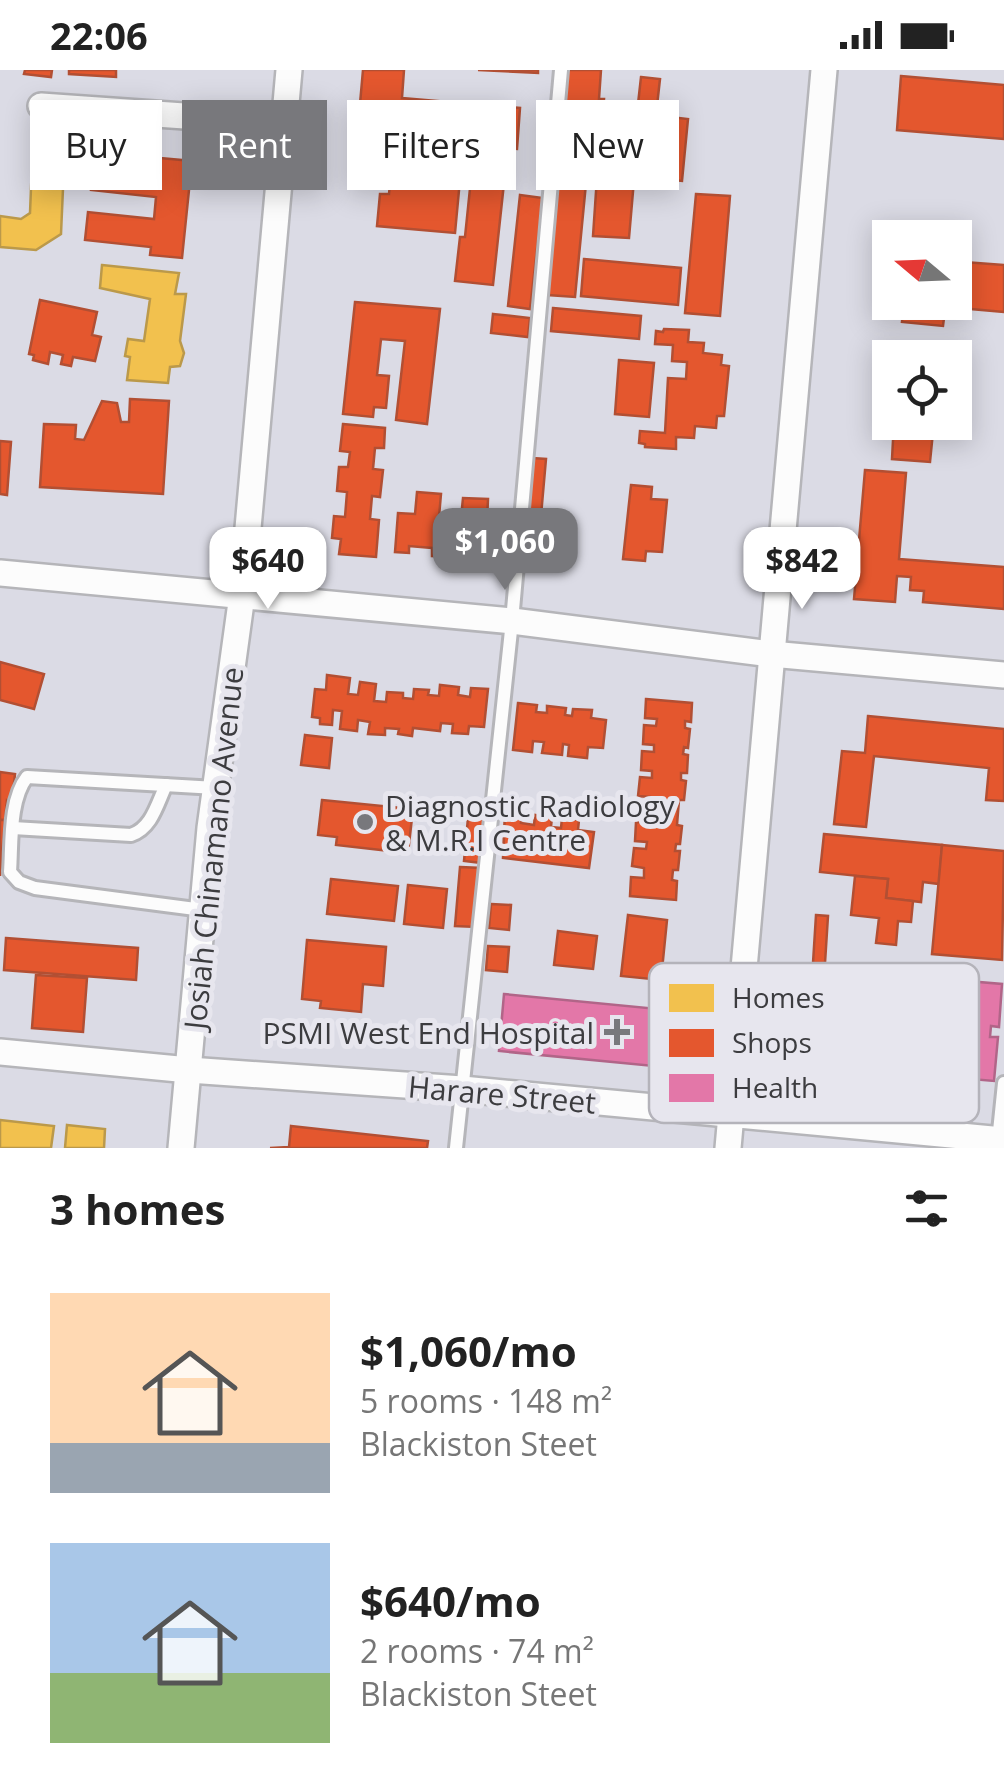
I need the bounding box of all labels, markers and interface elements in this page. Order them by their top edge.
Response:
text: 22:06 [50,9,148,61]
chip: Buy [30,100,162,190]
chip: Rent [182,100,327,190]
chip: Filters [347,100,516,190]
chip: New [536,100,679,190]
north arrow [872,220,972,320]
map controls [872,220,972,440]
button: locate [872,340,972,440]
pin: $1,060 [424,508,586,593]
text: $1,060 [455,519,555,562]
pin: $640 [209,527,327,612]
pin: $842 [743,527,861,612]
text: $640 [231,538,305,581]
text: $842 [765,538,839,581]
street label: Josiah Chinamano Avenue [173,665,252,1034]
place label: Diagnostic Radiology & M.R.I Centre [385,785,676,860]
marker: Diagnostic Radiology & M.R.I Centre [354,811,376,833]
legend [649,963,979,1123]
text: Homes [732,978,824,1016]
place label: PSMI West End Hospital [262,1012,594,1053]
marker: PSMI West End Hospital [604,1019,630,1045]
text: Shops [732,1023,812,1061]
street label: Harare Street [406,1065,598,1123]
text: Health [732,1068,818,1106]
text: 3 homes [50,1180,225,1237]
icon: filters [899,1181,954,1236]
text: $1,060/mo [360,1322,577,1379]
icon: home [130,1333,250,1453]
text: 5 rooms · 148 m² [360,1379,612,1422]
text: Blackiston Steet [360,1422,597,1465]
text: $640/mo [360,1572,541,1629]
icon: home [130,1583,250,1703]
text: 2 rooms · 74 m² [360,1629,594,1672]
text: Blackiston Steet [360,1672,597,1715]

